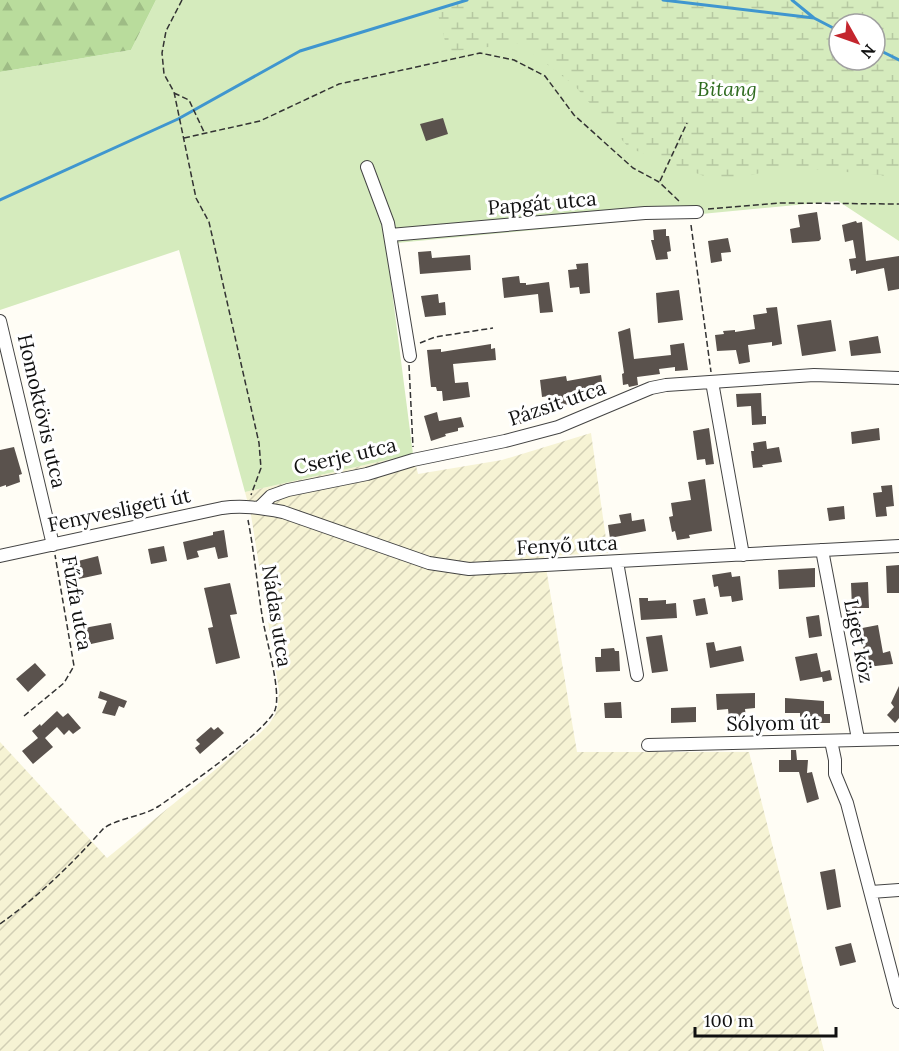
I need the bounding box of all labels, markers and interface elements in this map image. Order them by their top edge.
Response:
north arrow [827,12,887,72]
text: N [857,40,880,63]
park label: Bitang [697,76,757,101]
street label: Papgát utca [487,185,597,220]
street label: Homoktövis utca [13,331,72,490]
street label: Pázsit utca [505,374,609,431]
street label: Cserje utca [291,432,399,479]
street label: Fenyvesligeti út [45,482,193,537]
street label: Fenyő utca [516,529,618,560]
street label: Fűzfa utca [57,554,98,652]
street label: Nádas utca [257,563,298,669]
street label: Liget köz [839,597,880,685]
street label: Sólyom út [726,709,820,736]
scale bar [695,1000,836,1038]
text: 100 m [704,1009,754,1032]

